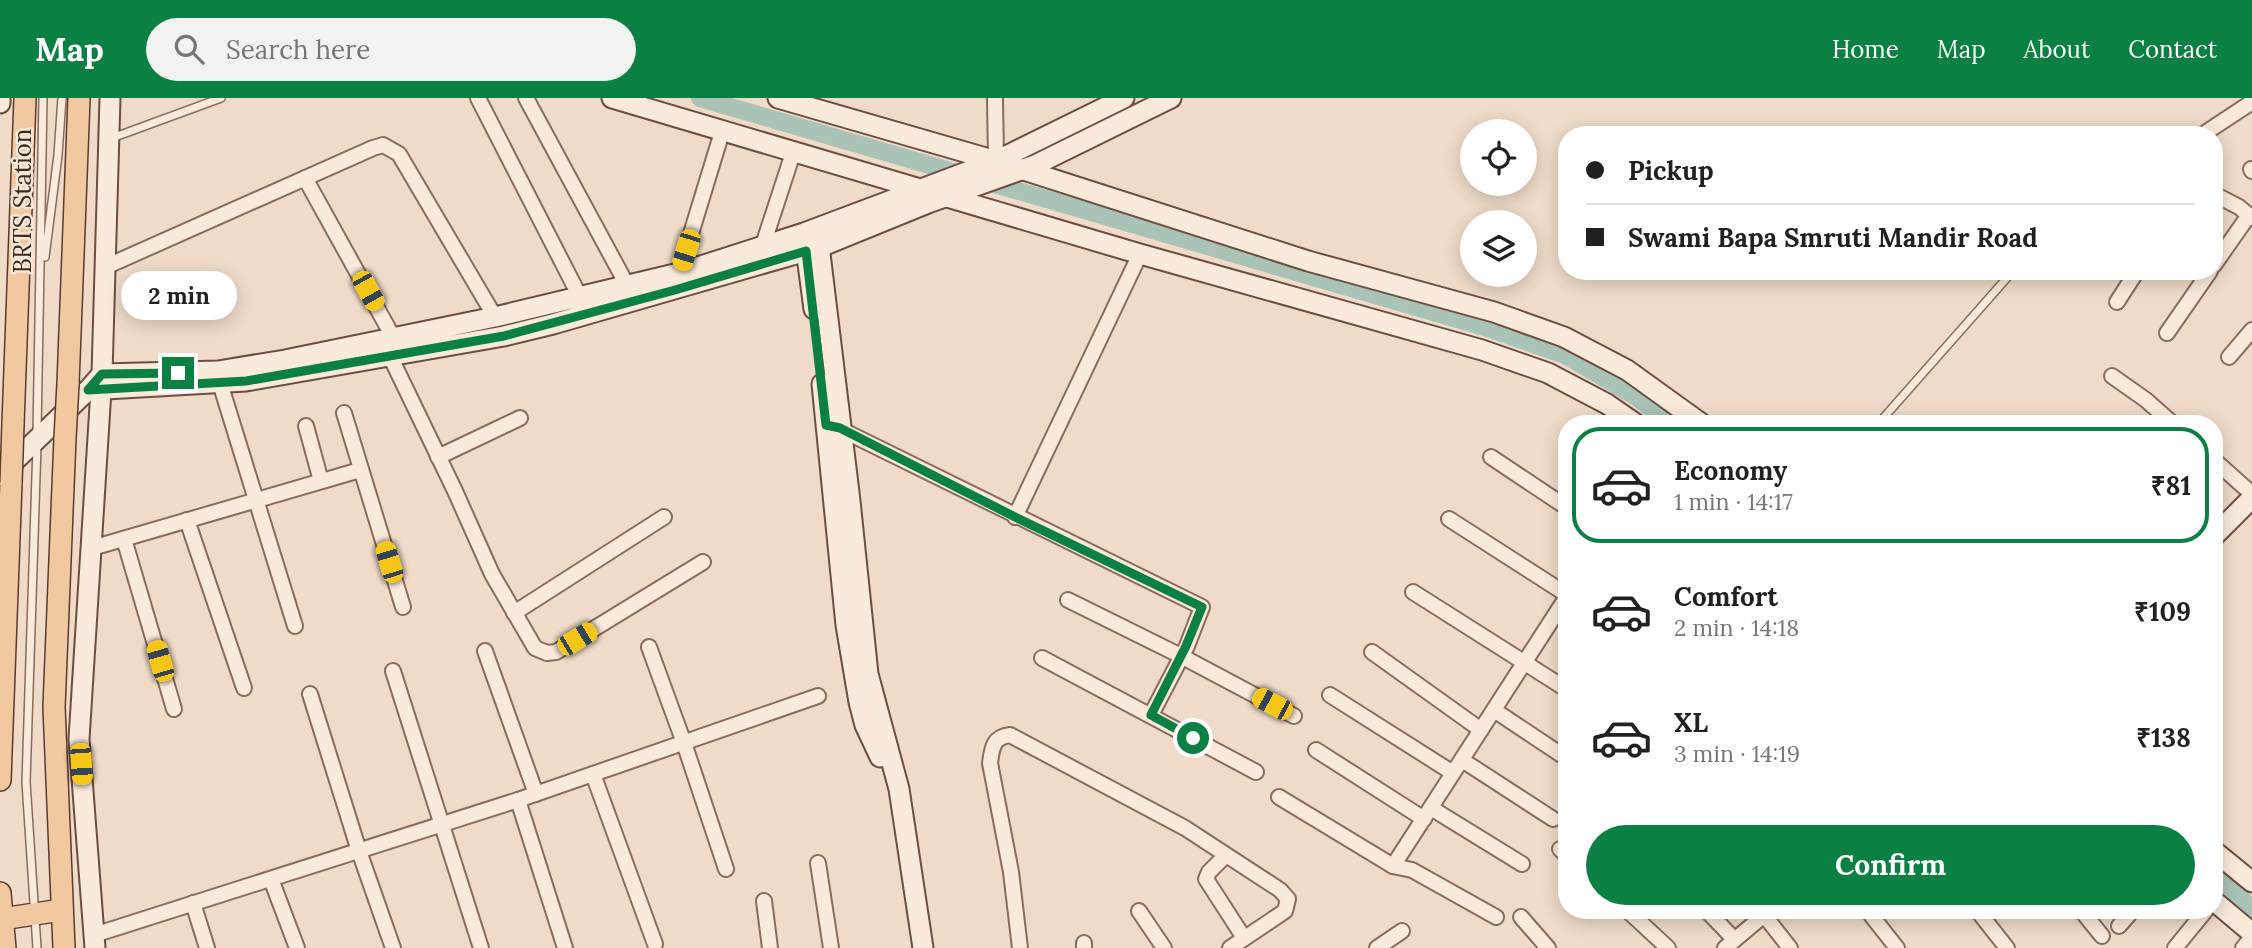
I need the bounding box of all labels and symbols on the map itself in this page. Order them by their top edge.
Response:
street label: BRTS Station [7,129,38,273]
car [670,227,703,273]
car [349,268,388,314]
callout: 2 min [120,272,236,320]
route end [162,357,194,389]
car [373,539,406,585]
car [554,619,601,659]
car [145,638,176,684]
car [1249,685,1296,723]
route start [1177,722,1209,754]
car [70,742,93,786]

